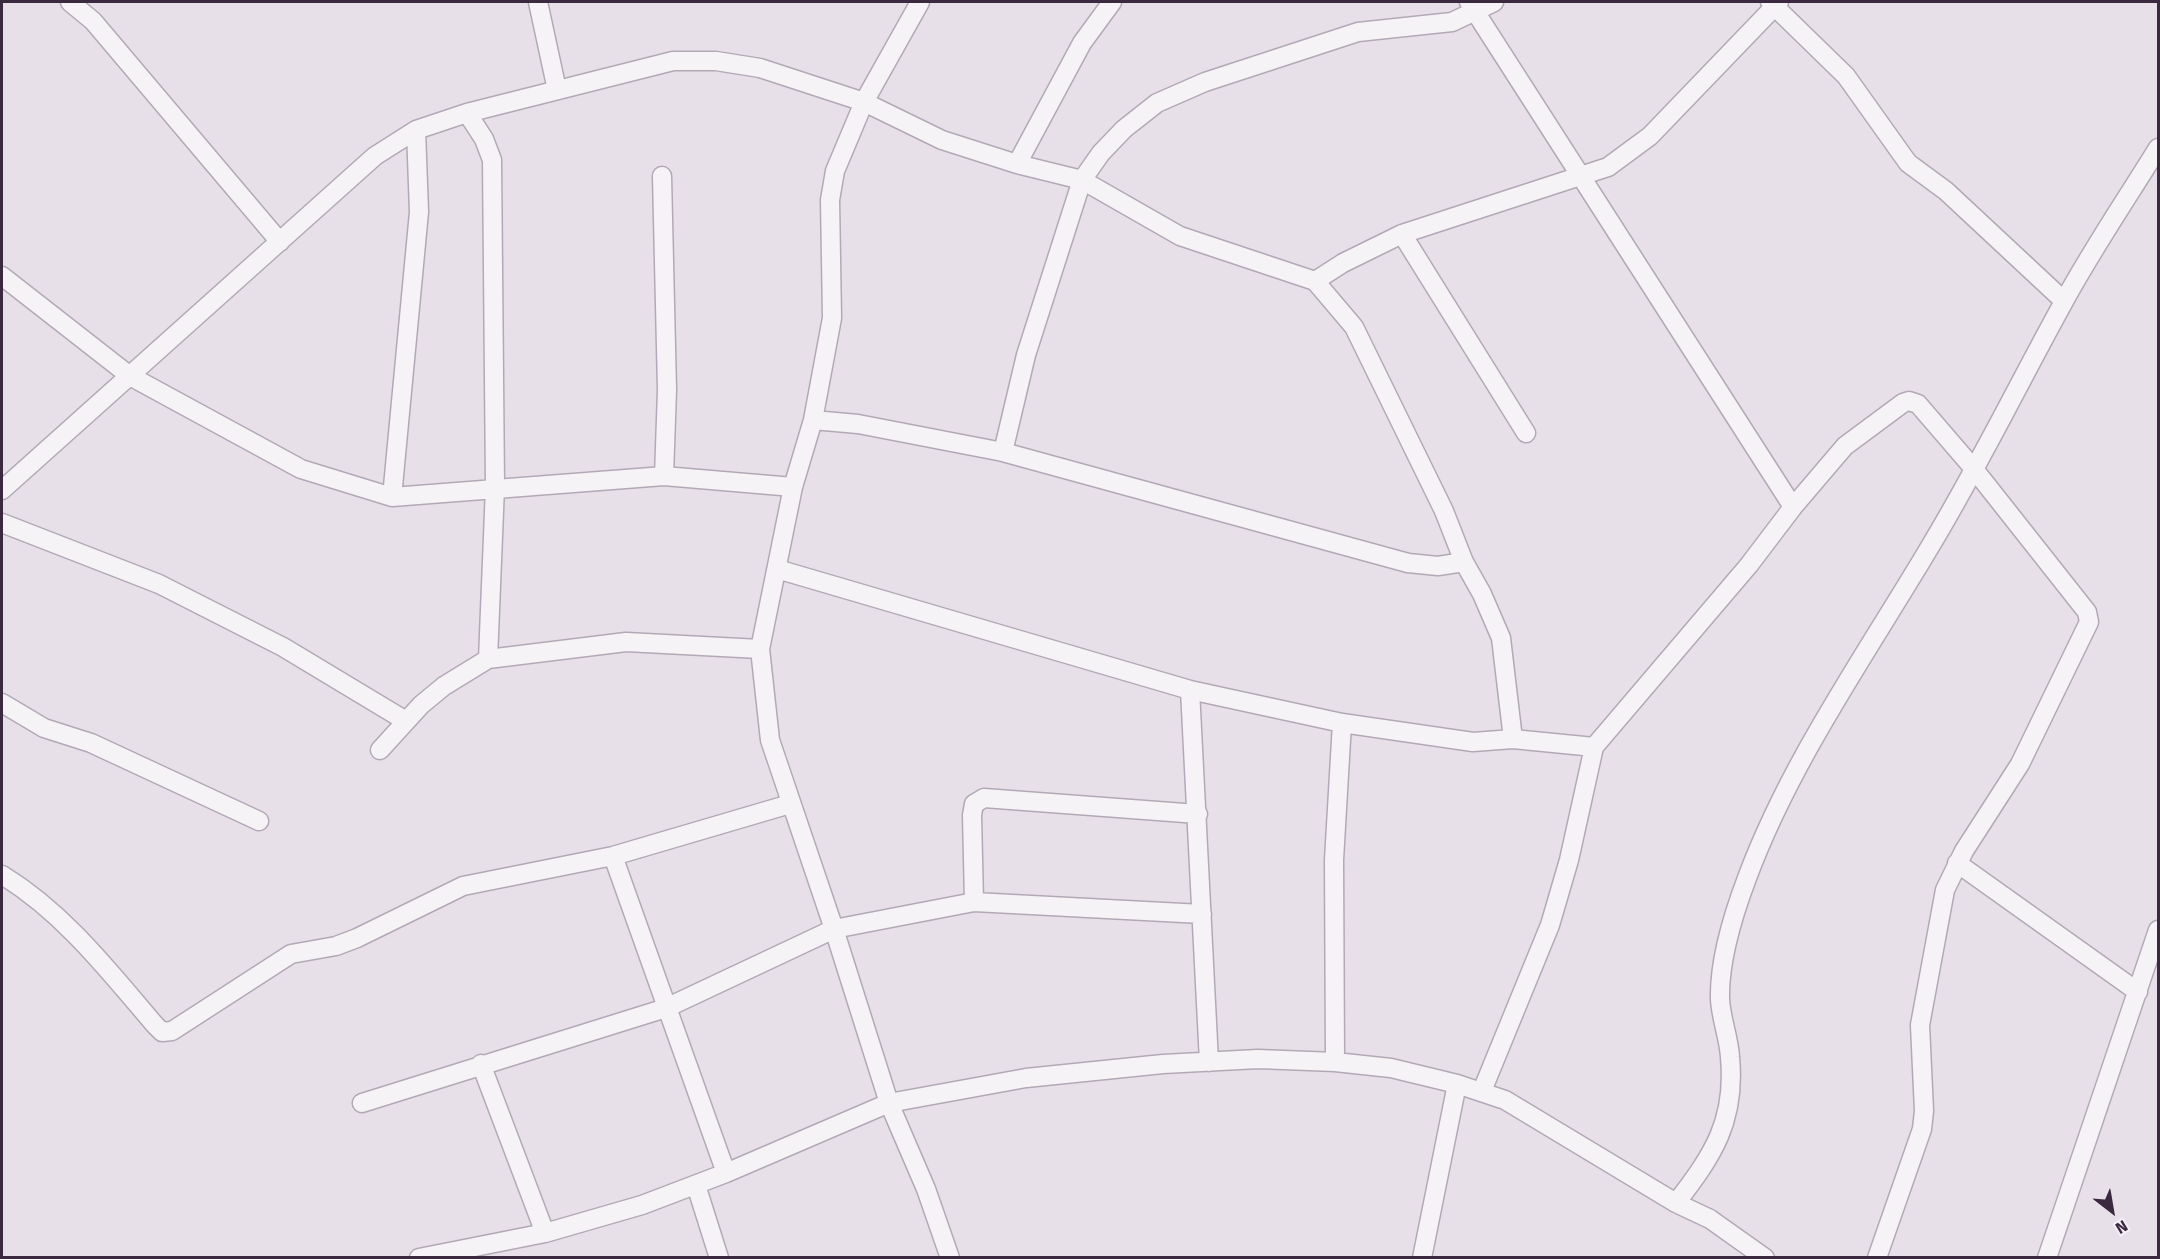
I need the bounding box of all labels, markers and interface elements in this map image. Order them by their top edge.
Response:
north arrow [2082,1181,2142,1241]
text: N [2112,1216,2131,1238]

